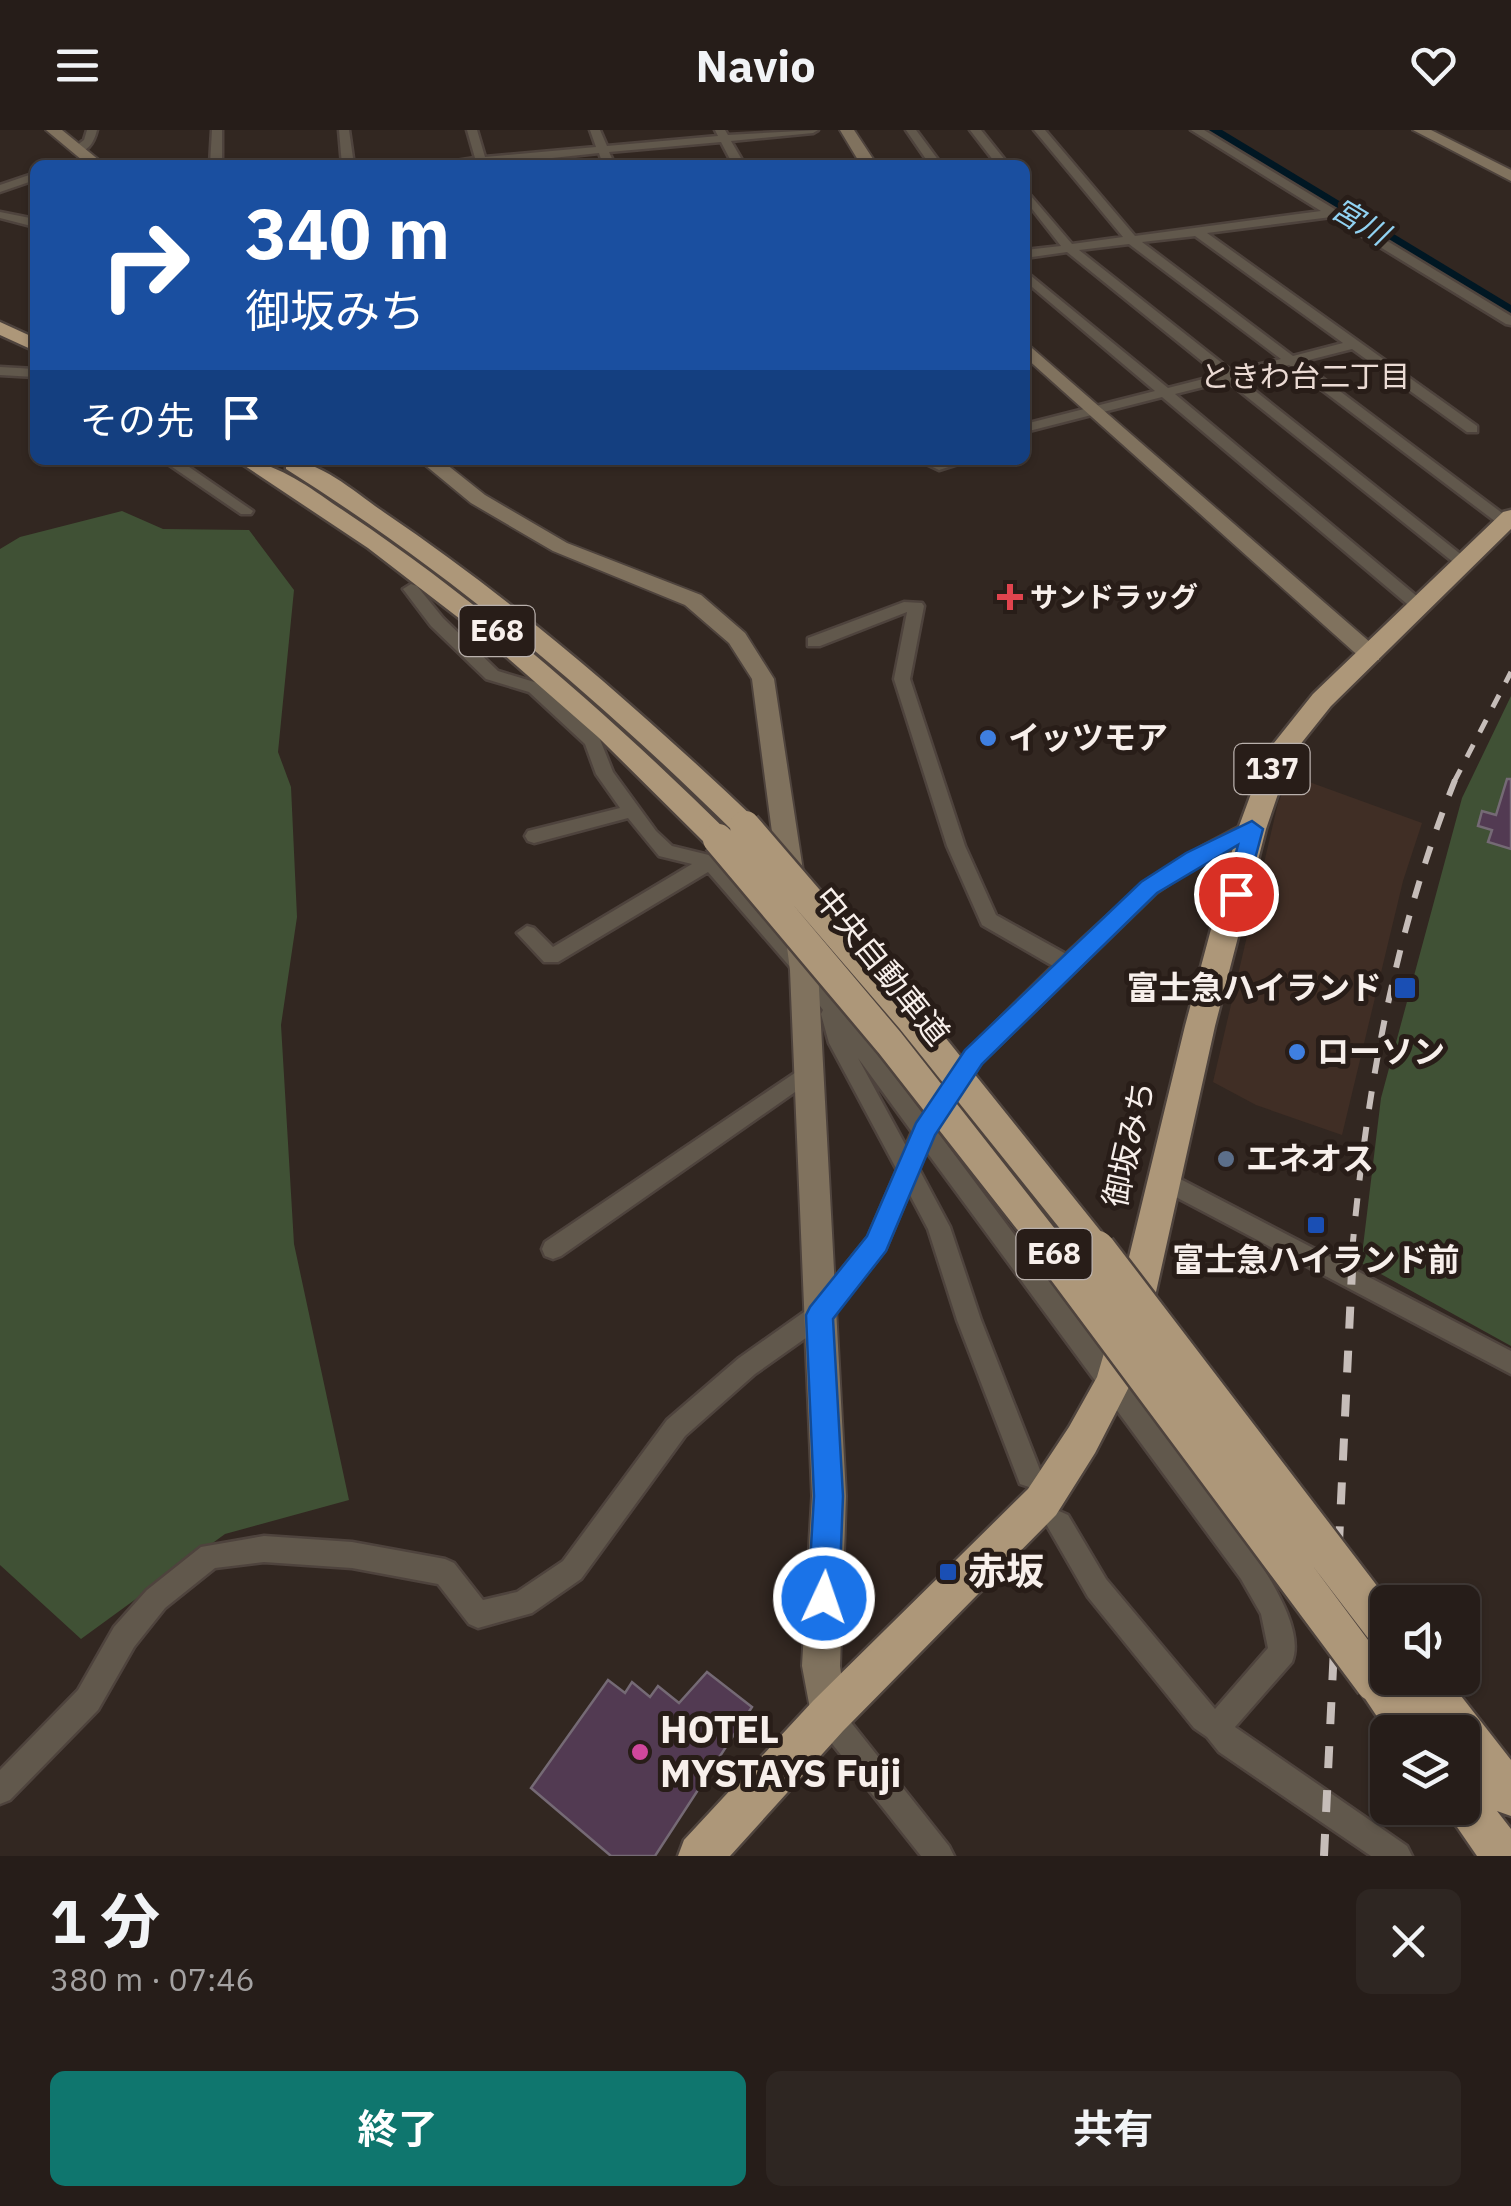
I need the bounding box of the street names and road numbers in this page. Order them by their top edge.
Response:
road number: E68 [460,606,534,656]
road number: 137 [1234,744,1310,794]
street label: 中央自動車道 [806,878,960,1053]
street label: 御坂みち [1093,1077,1163,1211]
road number: E68 [1016,1229,1092,1279]

